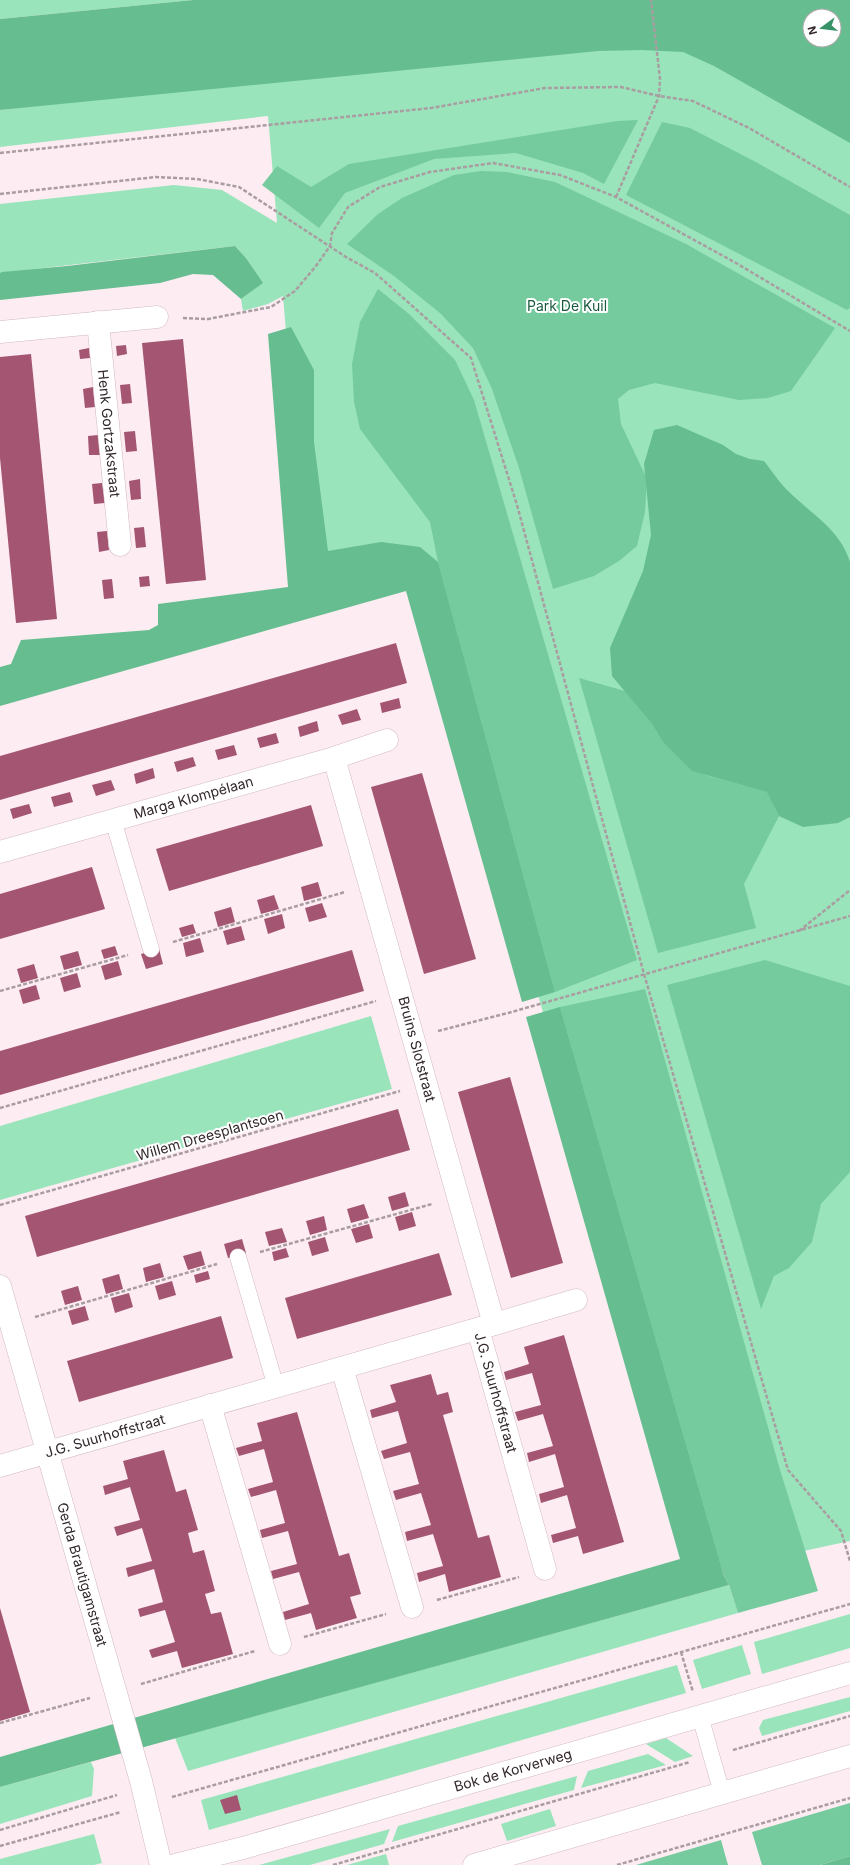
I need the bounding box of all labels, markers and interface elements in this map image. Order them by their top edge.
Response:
north arrow [802,8,842,48]
text: N [804,25,820,36]
park label: Park De Kuil [527,297,607,314]
street label: Henk Gortzakstraat [95,369,124,499]
street label: Marga Klompélaan [132,772,255,822]
street label: Bruins Slotstraat [395,994,440,1104]
street label: Willem Dreesplantsoen [134,1105,285,1164]
street label: J.G. Suurhoffstraat [471,1330,521,1455]
street label: J.G. Suurhoffstraat [43,1410,167,1461]
street label: Gerda Brautigamstraat [54,1500,111,1649]
street label: Bok de Korverweg [452,1745,574,1795]

